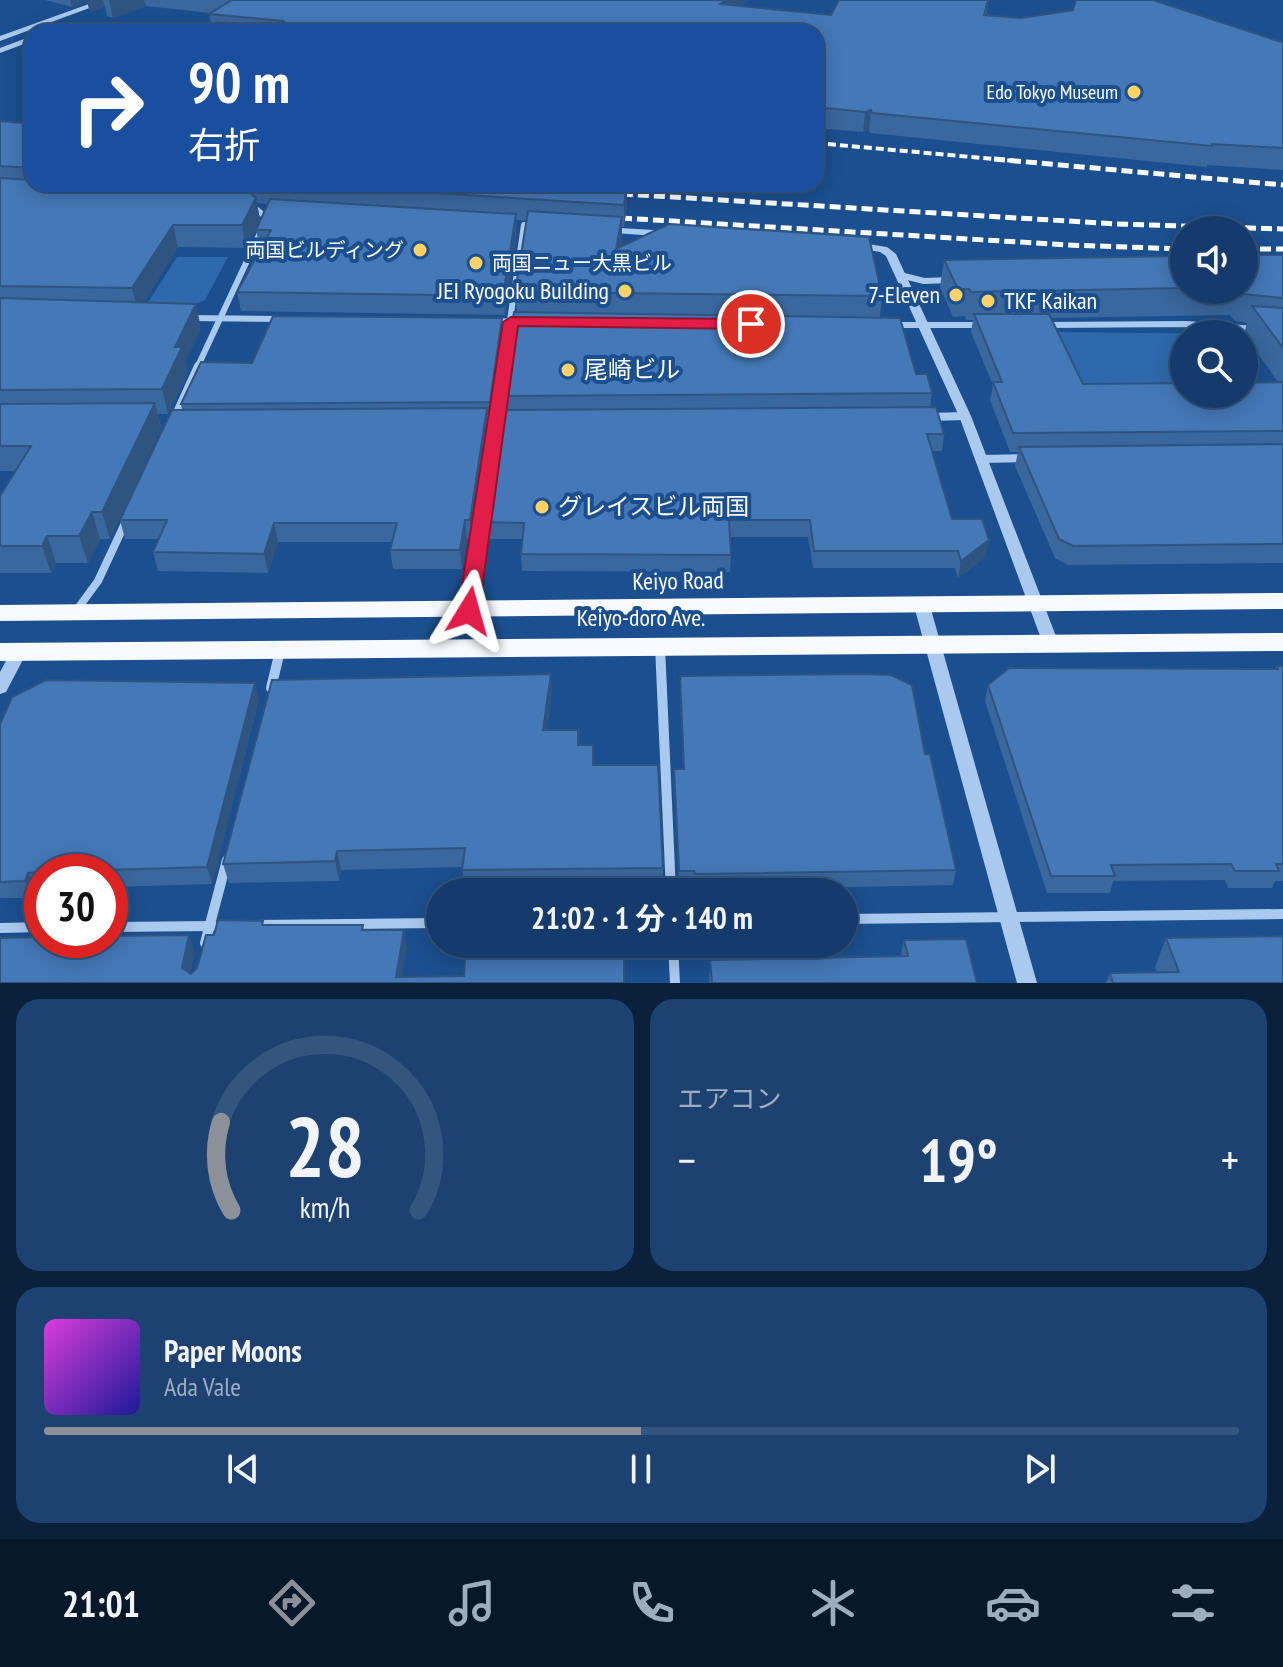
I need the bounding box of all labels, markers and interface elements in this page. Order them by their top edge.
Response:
text: 90 m [188,46,290,118]
icon: right [56,56,160,160]
place label: Edo Tokyo Museum [987,79,1118,105]
marker: Edo Tokyo Museum [1125,83,1143,101]
text: 右折 [188,121,260,168]
map controls [1170,216,1258,408]
button: sound [1170,216,1258,304]
place label: 両国ビルディング [245,237,404,263]
marker: 両国ビルディング [411,241,429,259]
place label: 両国ニュー大黒ビル [492,250,672,276]
marker: 両国ニュー大黒ビル [467,254,485,272]
place label: JEI Ryogoku Building [436,275,609,306]
place label: 7-Eleven [868,279,940,310]
marker: JEI Ryogoku Building [616,282,634,300]
place label: TKF Kaikan [1004,285,1097,316]
marker: 7-Eleven [947,286,965,304]
pin [717,290,785,358]
marker: TKF Kaikan [979,292,997,310]
icon: arrive [729,302,773,346]
button: search [1170,320,1258,408]
place label: 尾崎ビル [584,354,680,385]
marker: 尾崎ビル [559,361,577,379]
place label: グレイスビル両国 [558,491,749,522]
marker: グレイスビル両国 [533,498,551,516]
street label: Keiyo Road [632,564,724,597]
position arrow [427,569,511,653]
street label: Keiyo-doro Ave. [577,602,705,633]
speed limit sign: 30 [24,854,128,958]
text: 21:02 · 1 分 · 140 m [531,898,753,937]
text: エアコン [678,1082,782,1115]
text: 28 [285,1092,365,1200]
text: 19° [919,1121,998,1199]
text: − [678,1131,696,1188]
text: + [1221,1131,1239,1188]
text: km/h [299,1189,350,1226]
text: Paper Moons [164,1331,302,1370]
text: Ada Vale [164,1370,241,1403]
icon: previous [221,1447,265,1491]
icon: pause [619,1447,663,1491]
icon: next [1018,1447,1062,1491]
icon: directions [264,1575,320,1631]
icon: music [444,1575,500,1631]
icon: phone [624,1575,680,1631]
icon: climate [805,1575,861,1631]
icon: car [985,1575,1041,1631]
icon: filters [1165,1575,1221,1631]
text: 21:01 [62,1580,140,1627]

